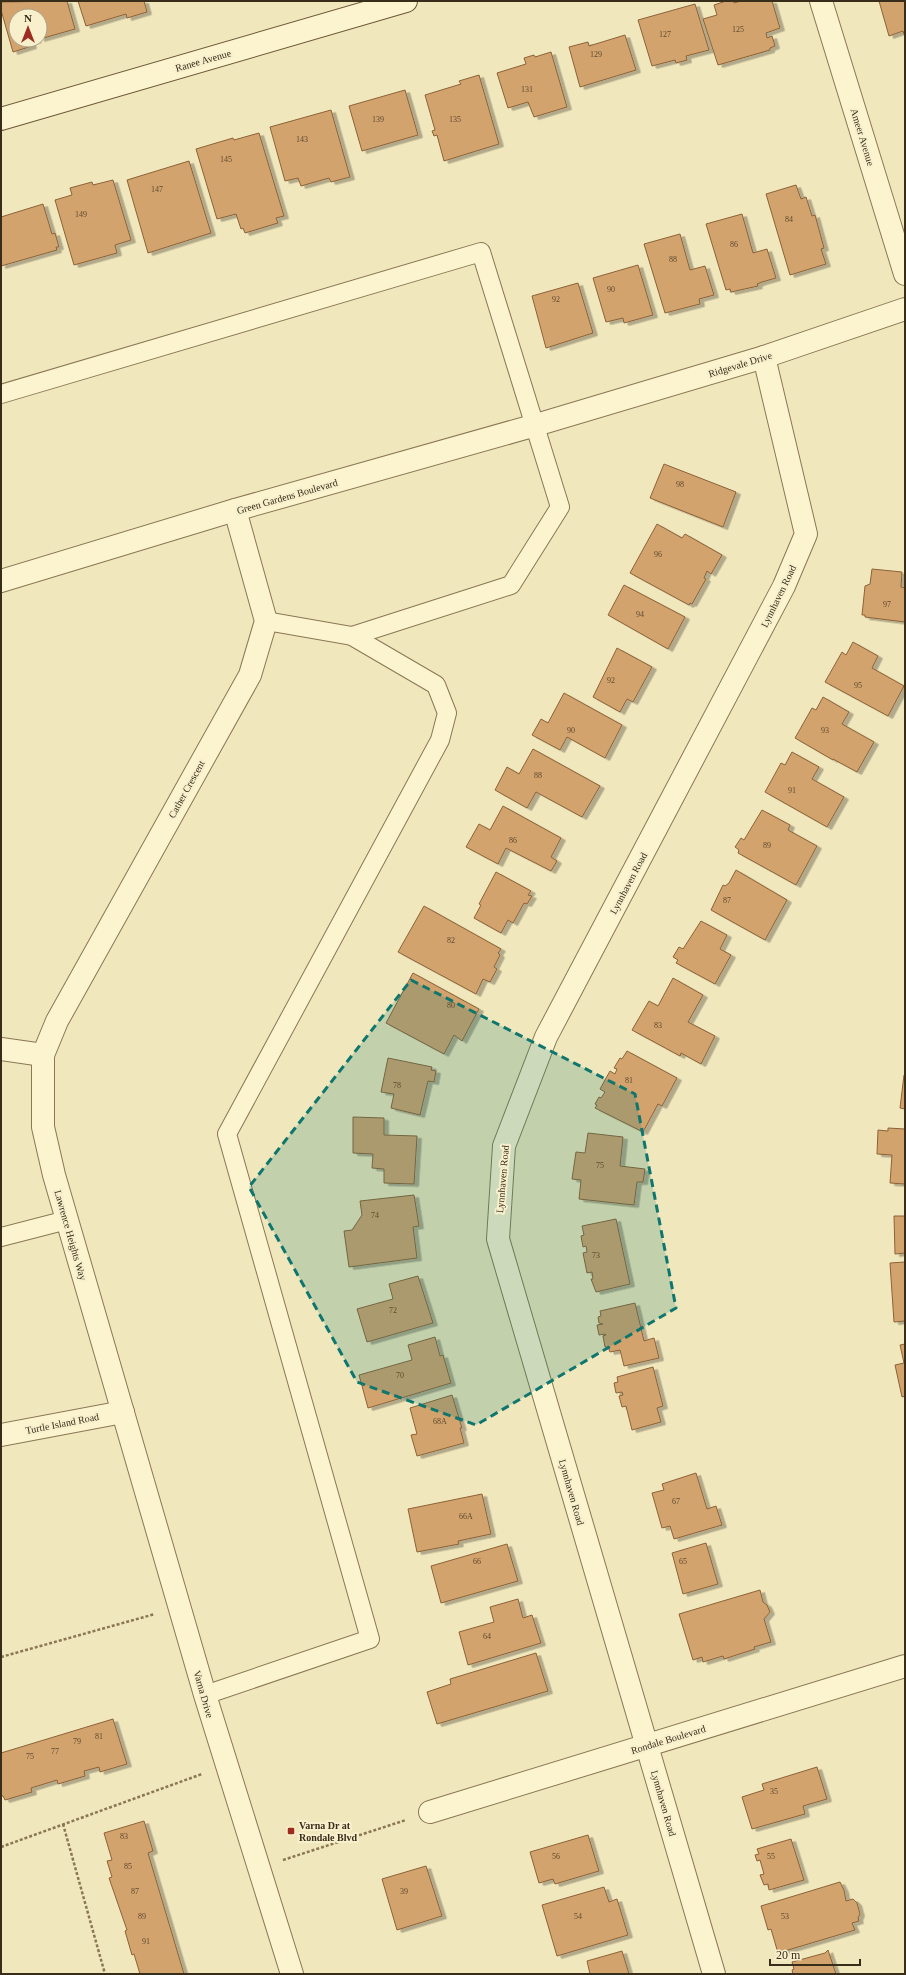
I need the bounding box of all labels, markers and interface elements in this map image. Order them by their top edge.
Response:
north arrow [8,8,48,48]
text: N [24,12,32,24]
house number: 125 [732,25,744,34]
house number: 127 [659,30,671,39]
street label: Ranee Avenue [174,47,233,74]
house number: 129 [590,50,602,59]
house number: 131 [521,85,533,94]
street label: Ameer Avenue [849,107,877,168]
house number: 139 [372,115,384,124]
house number: 135 [449,115,461,124]
house number: 143 [296,135,308,144]
house number: 145 [220,155,232,164]
house number: 147 [151,185,163,194]
house number: 149 [75,210,87,219]
house number: 84 [785,215,793,224]
house number: 86 [730,240,738,249]
house number: 88 [669,255,677,264]
house number: 90 [607,285,615,294]
house number: 92 [552,295,560,304]
street label: Ridgevale Drive [707,349,774,379]
street label: Green Gardens Boulevard [235,477,339,516]
house number: 98 [676,480,684,489]
house number: 96 [654,550,662,559]
street label: Lynnhaven Road [759,563,798,629]
house number: 97 [883,600,891,609]
house number: 94 [636,610,644,619]
house number: 92 [607,676,615,685]
house number: 95 [854,681,862,690]
house number: 90 [567,726,575,735]
house number: 93 [821,726,829,735]
street label: Cather Crescent [166,758,207,820]
house number: 88 [534,771,542,780]
house number: 91 [788,786,796,795]
house number: 86 [509,836,517,845]
house number: 89 [763,841,771,850]
street label: Lynnhaven Road [608,851,649,916]
house number: 87 [723,896,731,905]
house number: 82 [447,936,455,945]
house number: 80 [447,1001,455,1010]
house number: 83 [654,1021,662,1030]
house number: 81 [625,1076,633,1085]
house number: 78 [393,1081,401,1090]
street label: Lynnhaven Road [494,1145,511,1213]
house number: 75 [596,1161,604,1170]
street label: Lawrence Heights Way [52,1189,89,1282]
house number: 74 [371,1211,379,1220]
house number: 73 [592,1251,600,1260]
house number: 72 [389,1306,397,1315]
house number: 70 [396,1371,404,1380]
street label: Turtle Island Road [24,1411,100,1436]
house number: 68A [433,1417,447,1426]
street label: Lynnhaven Road [557,1458,586,1526]
house number: 67 [672,1497,680,1506]
house number: 66A [459,1512,473,1521]
house number: 66 [473,1557,481,1566]
house number: 65 [679,1557,687,1566]
house number: 64 [483,1632,491,1641]
street label: Varna Drive [192,1669,216,1720]
street label: Rondale Boulevard [629,1723,707,1756]
house number: 81 [95,1732,103,1741]
house number: 79 [73,1737,81,1746]
house number: 77 [51,1747,59,1756]
house number: 75 [26,1752,34,1761]
street label: Lynnhaven Road [649,1769,678,1837]
house number: 35 [770,1787,778,1796]
place label: Varna Dr at Rondale Blvd [299,1820,358,1843]
marker: Varna Dr at Rondale Blvd [286,1826,296,1836]
house number: 83 [120,1832,128,1841]
house number: 56 [552,1852,560,1861]
house number: 55 [767,1852,775,1861]
house number: 85 [124,1862,132,1871]
house number: 87 [131,1887,139,1896]
house number: 39 [400,1887,408,1896]
house number: 89 [138,1912,146,1921]
house number: 54 [574,1912,582,1921]
house number: 53 [781,1912,789,1921]
house number: 91 [142,1937,150,1946]
scale bar [770,1941,860,1967]
text: 20 m [776,1948,801,1962]

